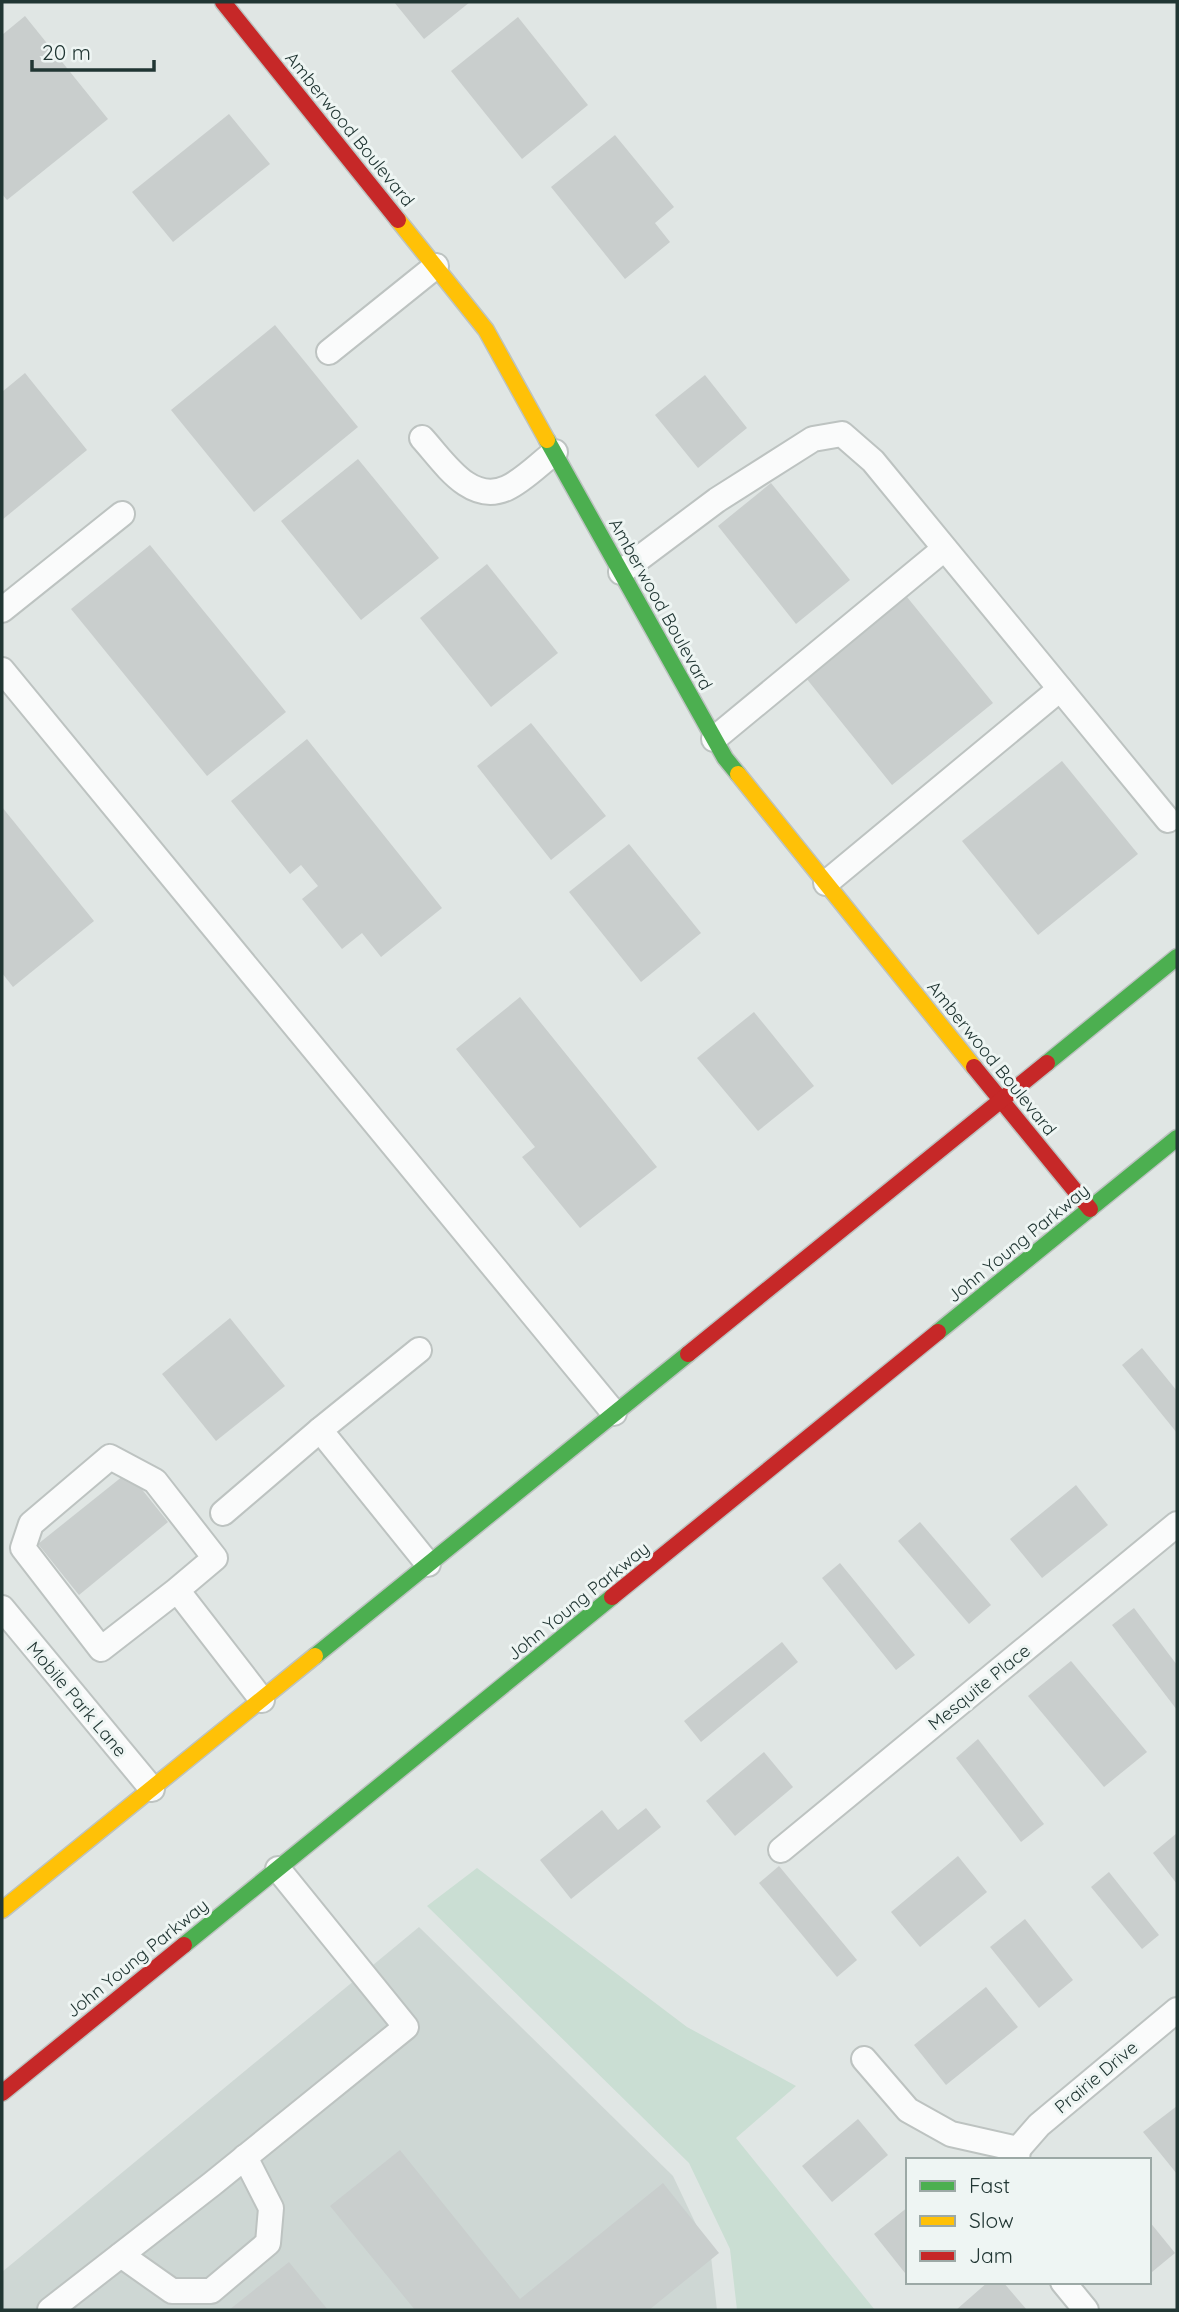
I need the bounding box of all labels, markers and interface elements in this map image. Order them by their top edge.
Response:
scale bar [32,28,154,72]
text: 20 m [42,39,91,65]
street label: Amberwood Boulevard [280,47,420,211]
street label: Amberwood Boulevard [604,514,718,694]
street label: Amberwood Boulevard [922,976,1062,1140]
street label: John Young Parkway [942,1179,1094,1307]
street label: John Young Parkway [502,1537,654,1665]
street label: Mobile Park Lane [22,1637,132,1761]
street label: Mesquite Place [923,1639,1035,1735]
street label: John Young Parkway [61,1894,213,2022]
street label: Prairie Drive [1050,2036,1142,2118]
legend [906,2158,1151,2284]
text: Fast [969,2172,1010,2198]
text: Slow [969,2207,1014,2233]
text: Jam [969,2242,1013,2268]

